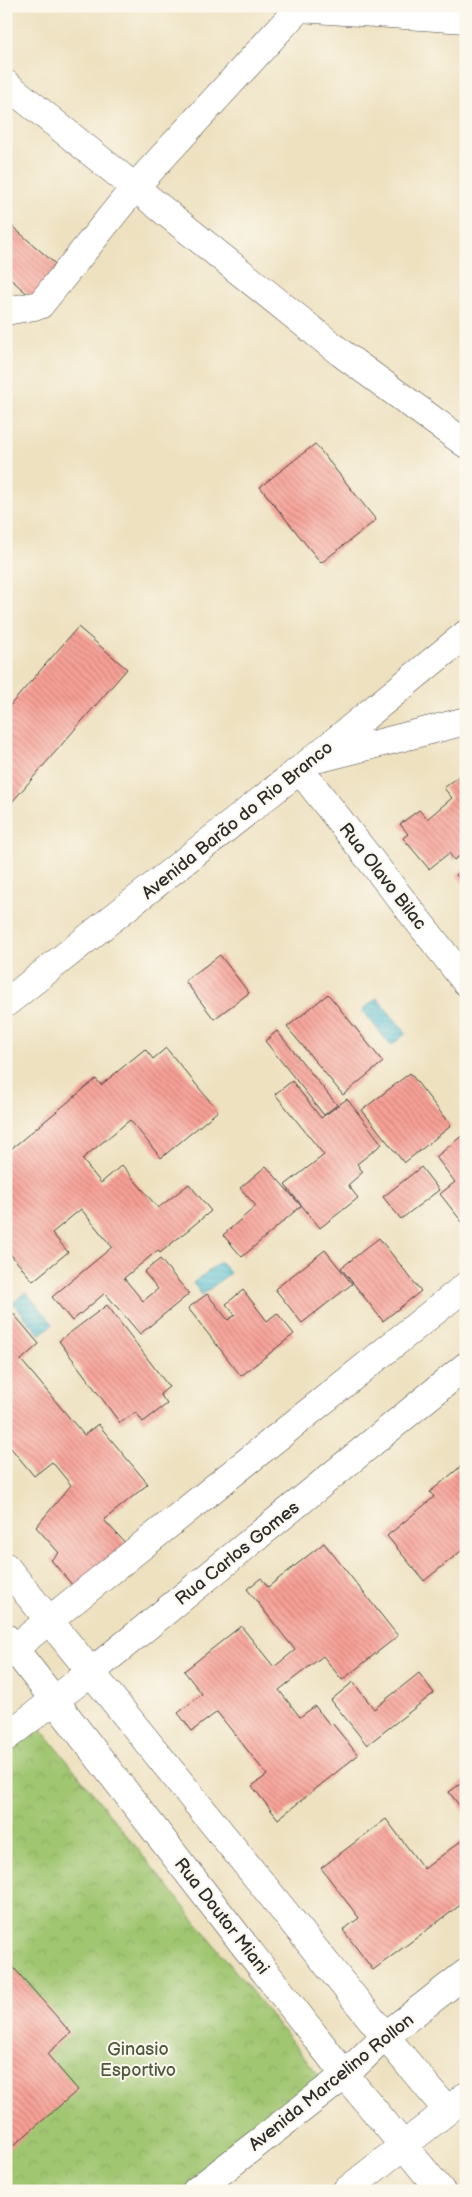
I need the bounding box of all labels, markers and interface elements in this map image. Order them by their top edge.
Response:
street label: Avenida Barão do Rio Branco [138,737,337,904]
street label: Rua Olavo Bilac [335,819,431,934]
street label: Rua Carlos Gomes [171,1497,304,1610]
street label: Rua Doutor Miani [170,1854,273,1979]
street label: Avenida Marcelino Rollon [245,2009,418,2155]
park label: Ginasio Esportivo [100,2039,176,2081]

